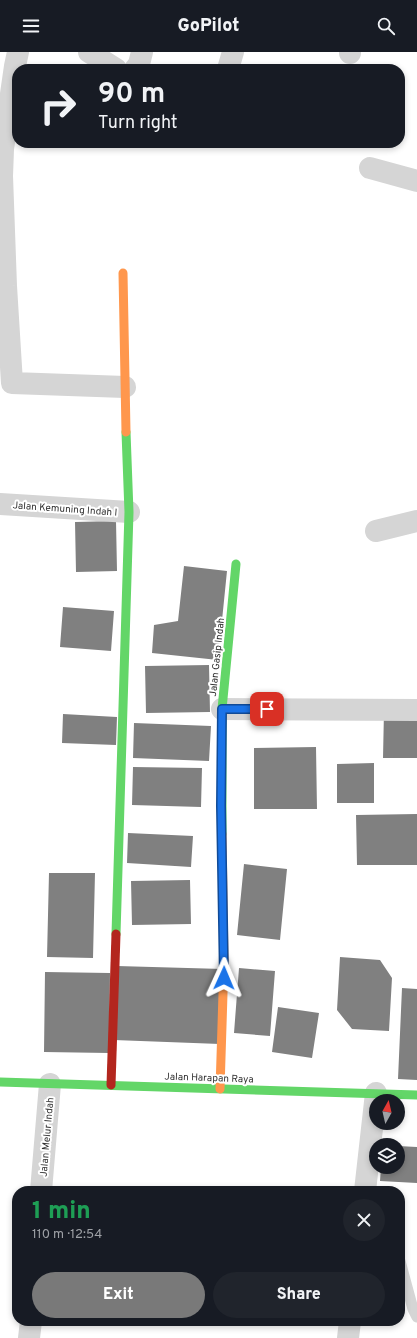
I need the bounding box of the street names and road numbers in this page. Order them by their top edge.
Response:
street label: Jalan Kemuning Indah I [12,499,118,520]
street label: Jalan Gasip Indah [207,617,228,697]
street label: Jalan Harapan Raya [164,1070,254,1087]
street label: Jalan Melur Indah [38,1097,57,1177]

